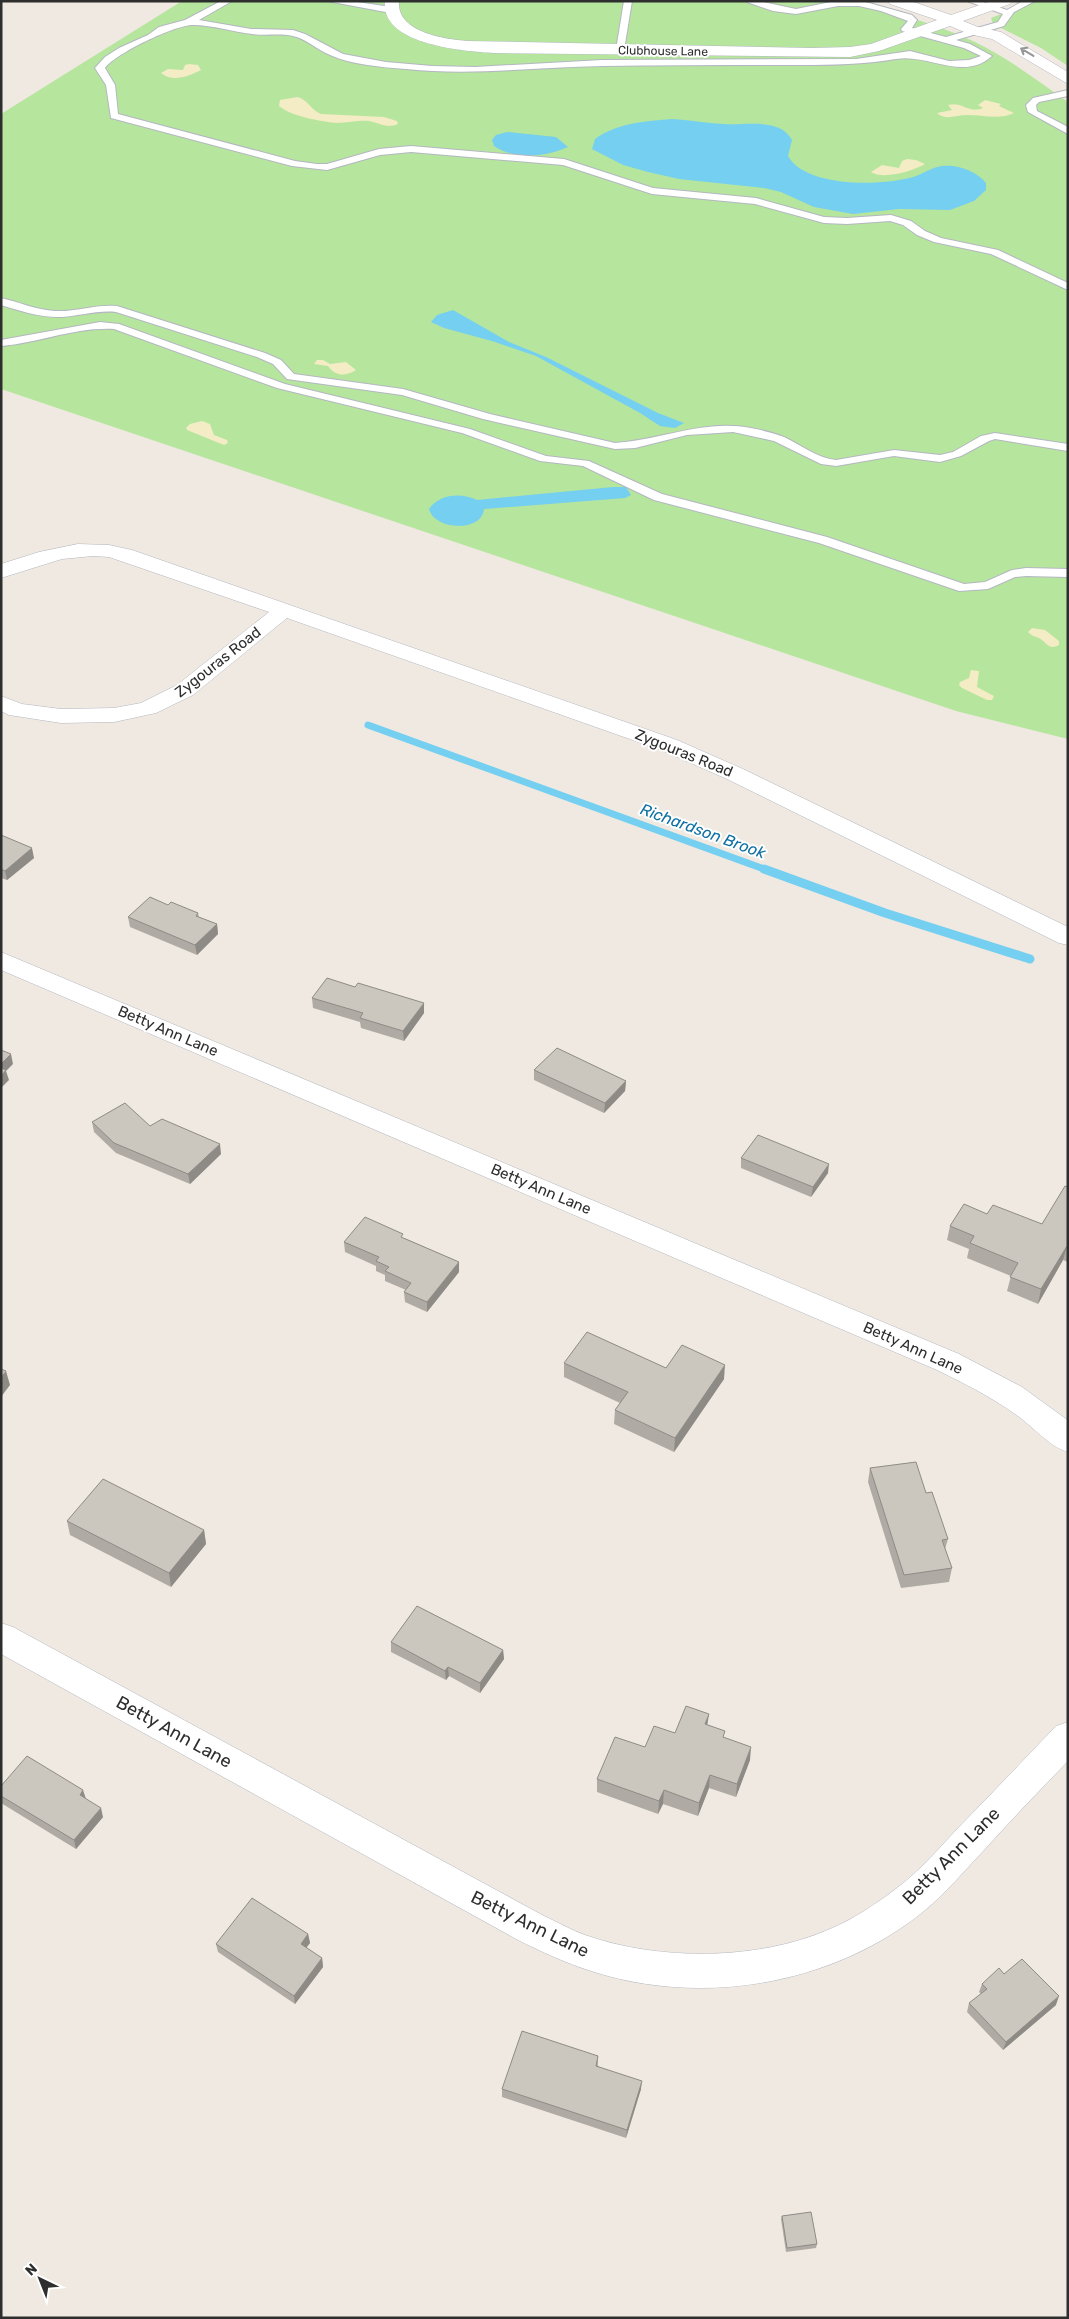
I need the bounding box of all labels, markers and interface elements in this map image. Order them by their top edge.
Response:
street label: Clubhouse Lane [618,43,708,59]
one-way arrow [1021,46,1035,56]
street label: Zygouras Road [171,623,265,701]
street label: Zygouras Road [632,725,736,781]
water label: Richardson Brook [638,799,769,863]
street label: Betty Ann Lane [115,1002,221,1060]
street label: Betty Ann Lane [488,1160,594,1218]
street label: Betty Ann Lane [860,1318,966,1378]
street label: Betty Ann Lane [112,1691,236,1773]
street label: Betty Ann Lane [898,1803,1004,1909]
street label: Betty Ann Lane [467,1886,593,1962]
north arrow [15,2254,65,2304]
text: N [22,2260,41,2280]

